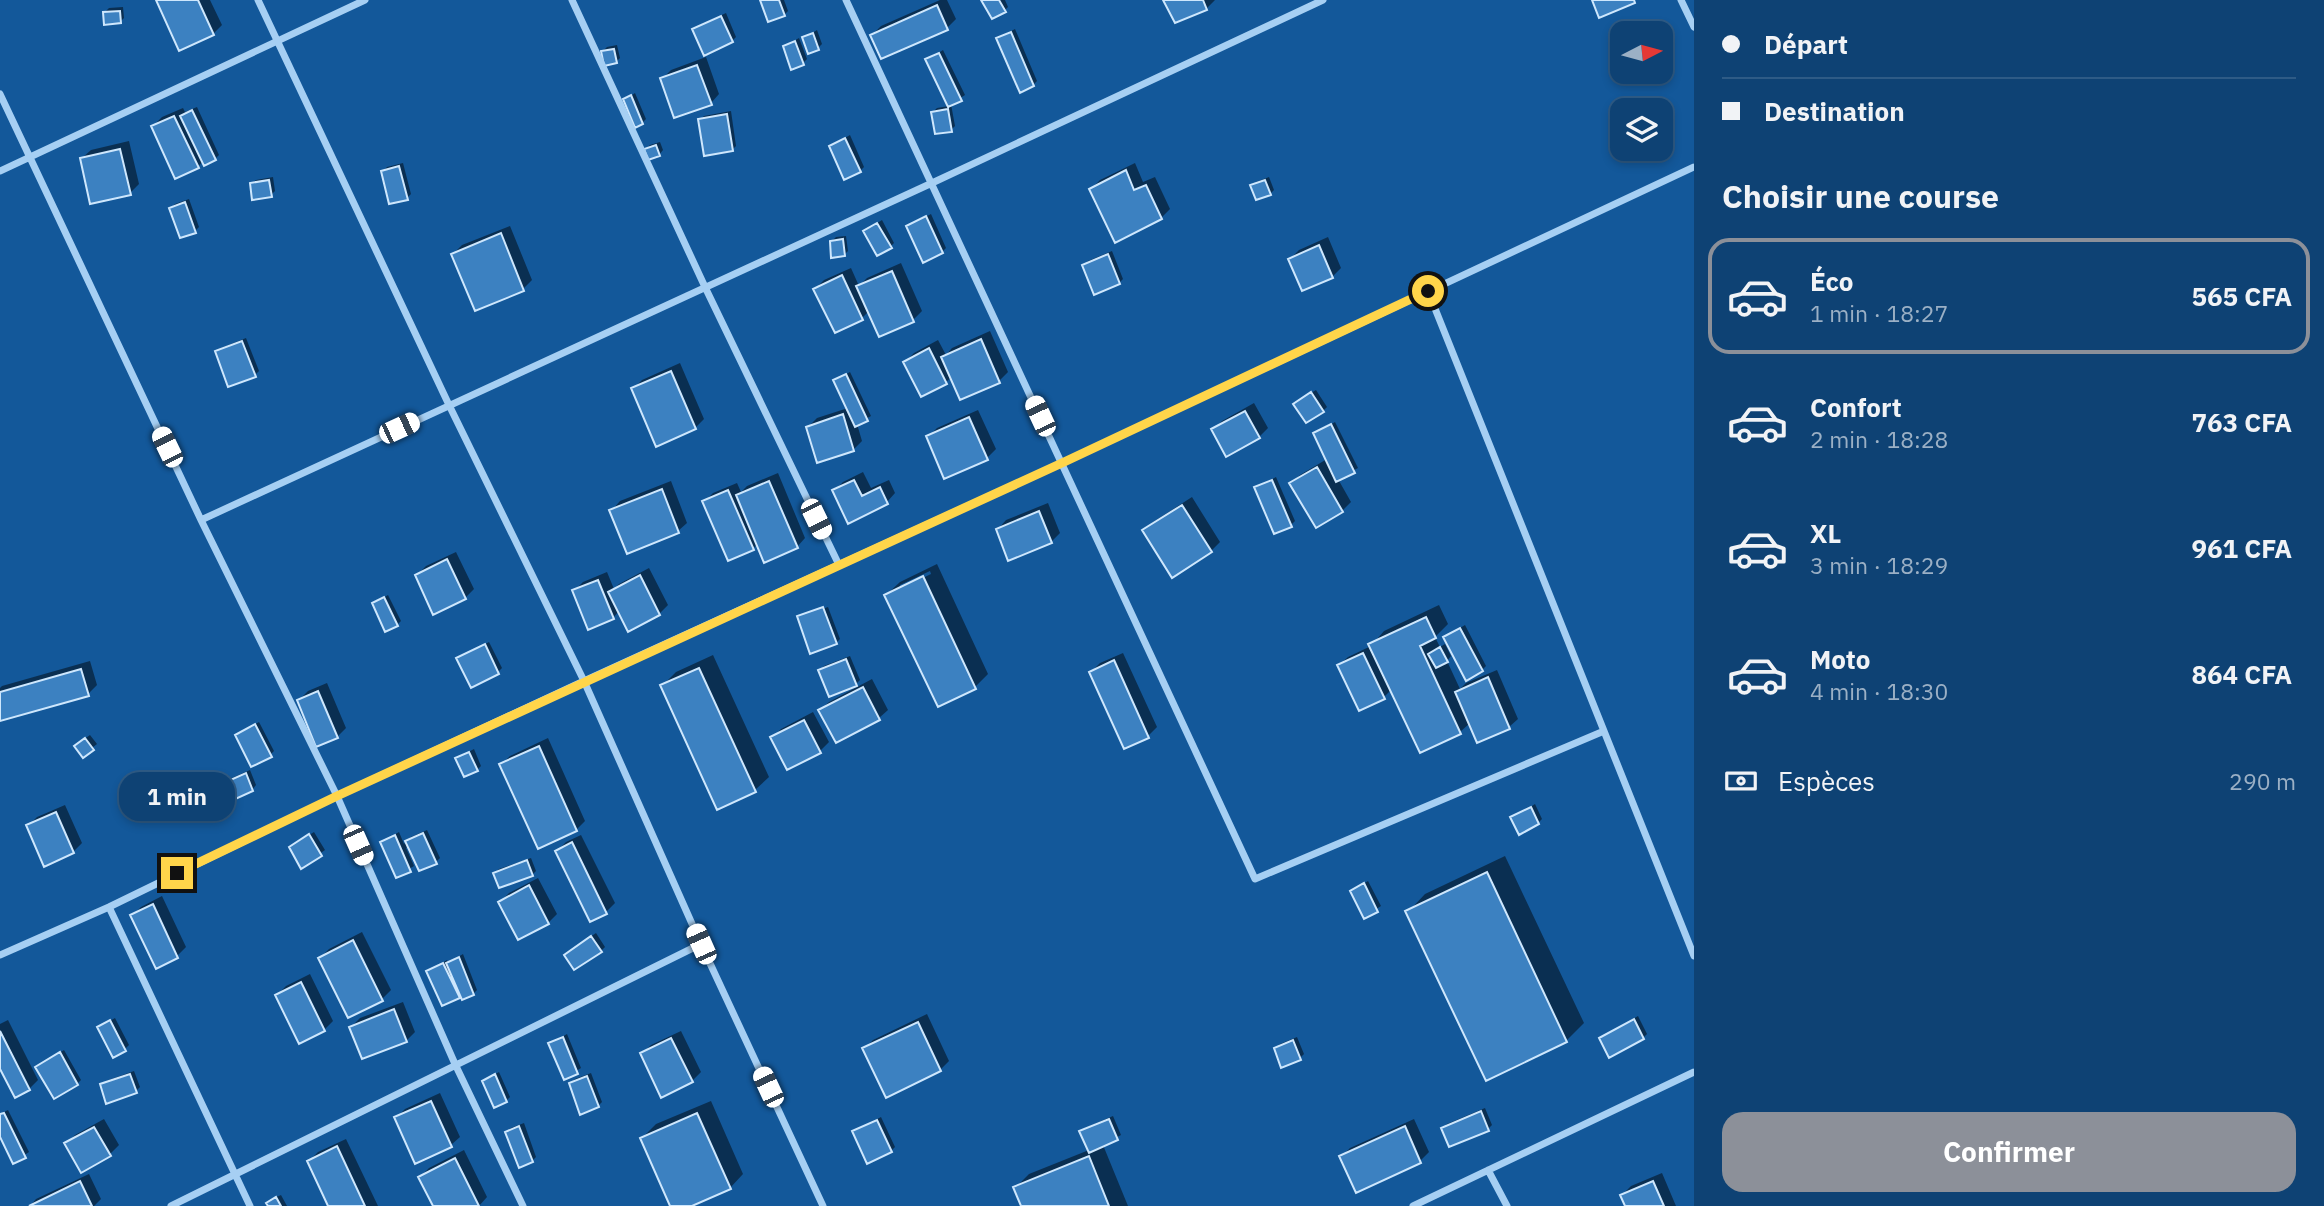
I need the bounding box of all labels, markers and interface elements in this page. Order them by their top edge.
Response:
north arrow [1610,21,1673,84]
map controls [1610,21,1673,161]
text: Départ [1764,27,1848,61]
text: Destination [1764,94,1905,128]
button: layers [1610,98,1673,161]
text: Choisir une course [1722,175,1999,217]
text: Éco [1810,264,1854,298]
icon: car [1726,265,1789,328]
route start [1412,275,1444,307]
text: 565 CFA [2191,279,2292,313]
text: 1 min · 18:27 [1810,298,1948,328]
text: Confort [1810,390,1902,424]
icon: car [1726,391,1789,454]
car [1022,393,1059,439]
text: 763 CFA [2191,405,2292,439]
car [376,410,423,446]
car [149,424,186,470]
text: 2 min · 18:28 [1810,424,1948,454]
car [798,496,835,542]
text: XL [1810,516,1841,550]
icon: car [1726,517,1789,580]
text: 961 CFA [2191,531,2292,565]
text: 3 min · 18:29 [1810,550,1948,580]
text: Moto [1810,642,1870,676]
icon: car [1726,643,1789,706]
text: 864 CFA [2191,657,2292,691]
text: 4 min · 18:30 [1810,676,1948,706]
icon: cash [1722,762,1760,800]
text: Espèces [1778,764,1875,798]
text: 290 m [2229,766,2296,796]
callout: 1 min [119,772,235,820]
text: 1 min [147,781,207,811]
car [340,822,377,868]
route end [161,857,193,889]
car [683,921,720,967]
car [750,1064,787,1110]
button: Confirmer [1722,1112,2296,1192]

